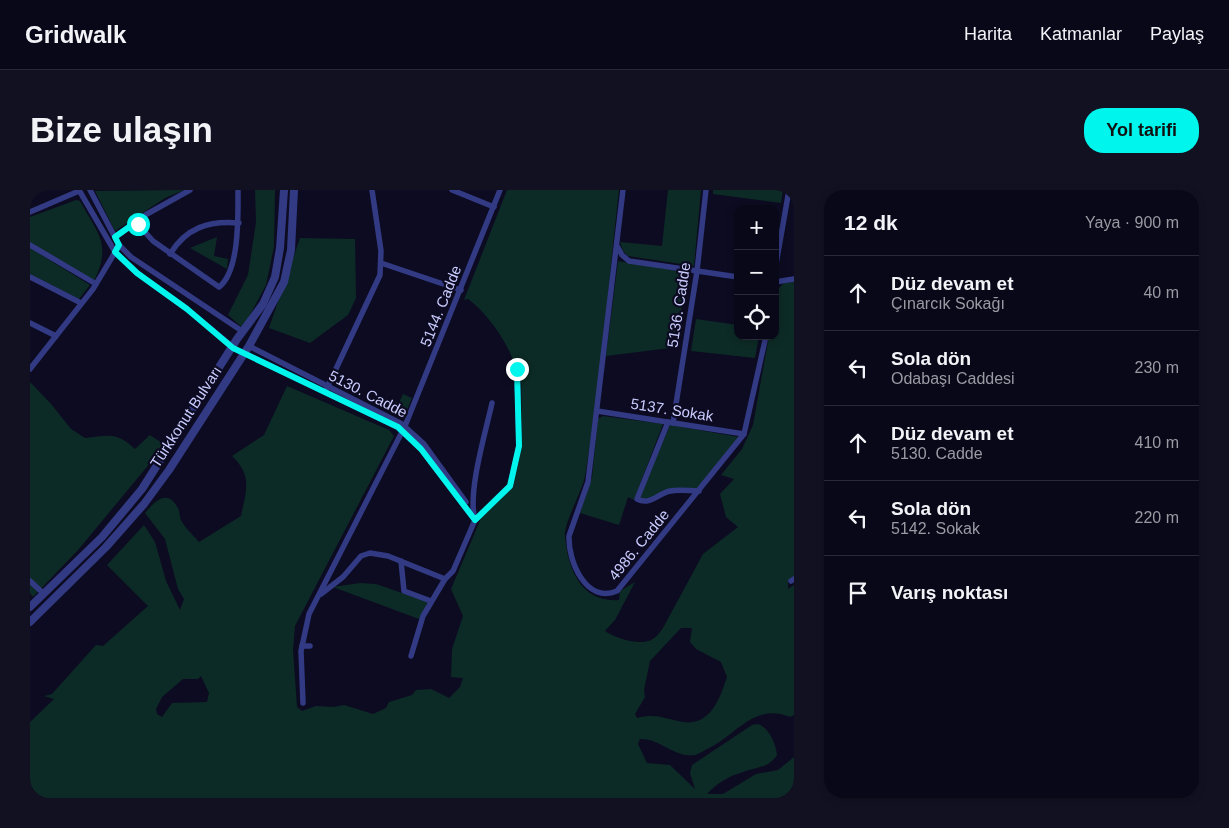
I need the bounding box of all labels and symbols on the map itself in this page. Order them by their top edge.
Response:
route start [127,213,150,236]
street label: 5136. Cadde [663,261,694,349]
street label: 5144. Cadde [417,263,465,349]
route end [506,358,529,381]
street label: Türkkonut Bulvarı [146,363,225,471]
street label: 5130. Cadde [326,366,410,421]
street label: 5137. Sokak [630,395,715,425]
street label: 4986. Cadde [605,506,672,583]

